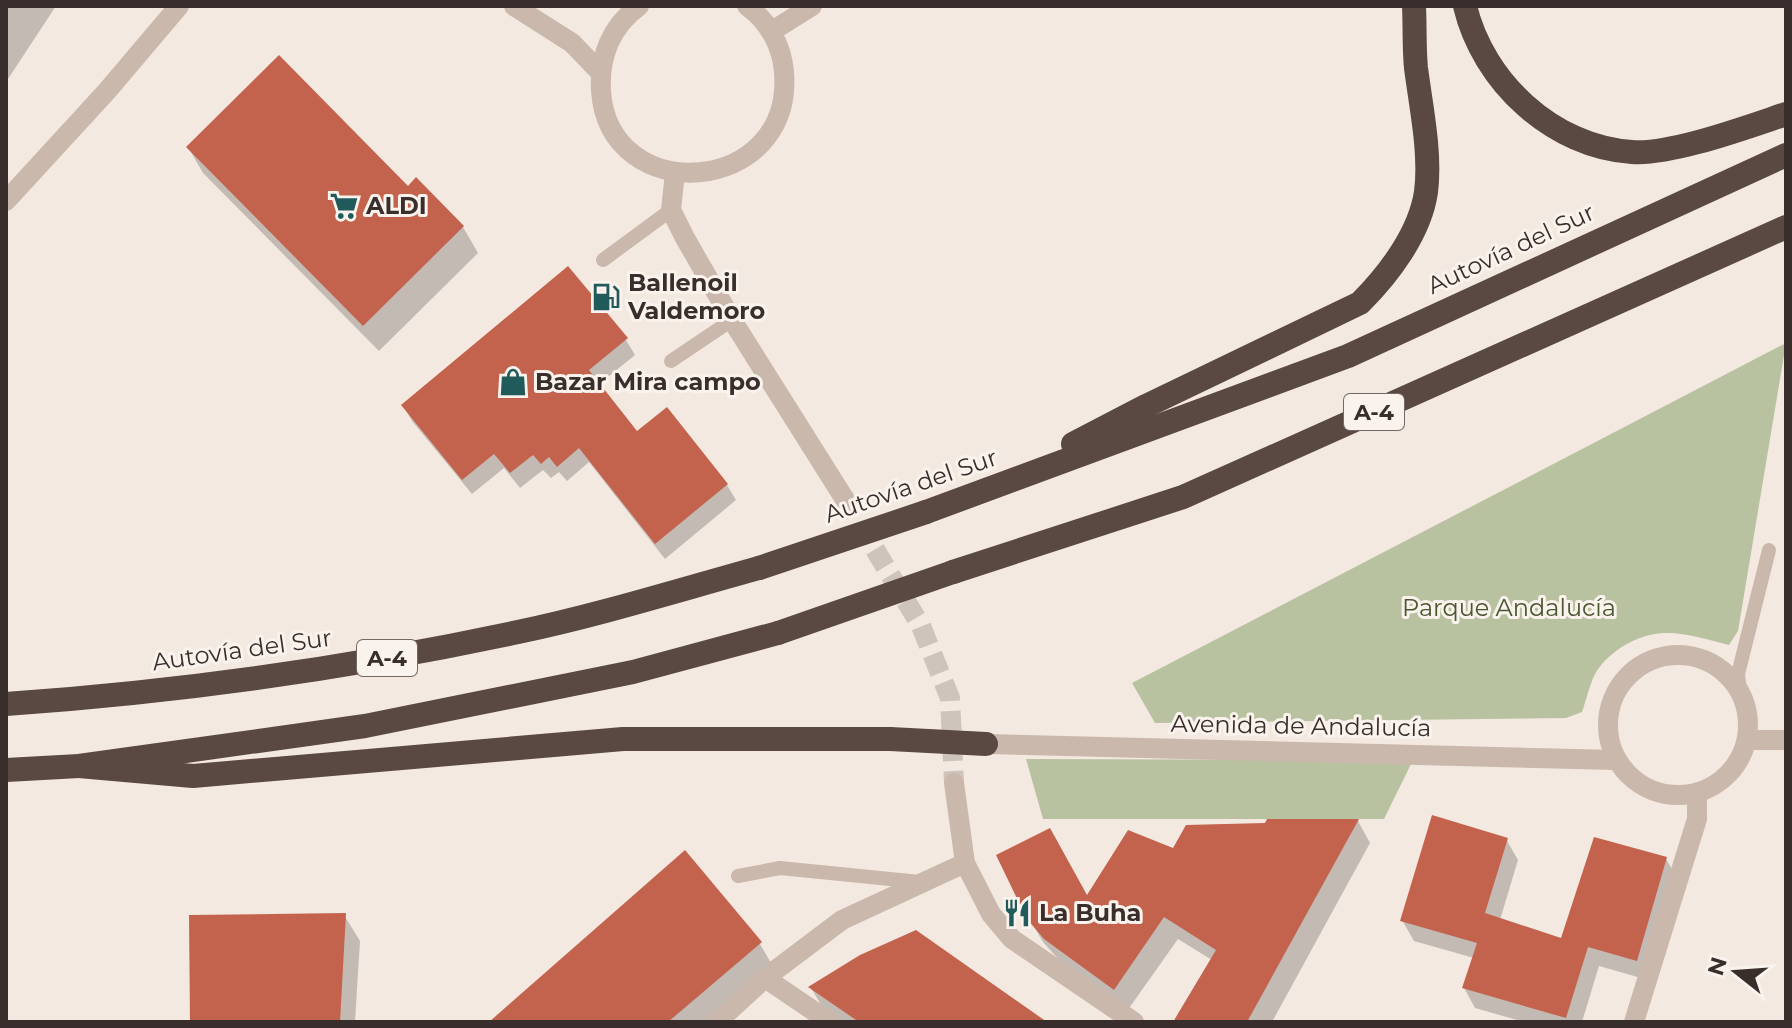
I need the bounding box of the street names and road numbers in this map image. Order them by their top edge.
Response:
street label: Autovía del Sur [1423,197,1599,300]
road number: A-4 [1344,394,1404,430]
street label: Autovía del Sur [821,442,1001,529]
street label: Autovía del Sur [150,623,334,676]
road number: A-4 [357,640,417,676]
street label: Avenida de Andalucía [1170,709,1432,742]

